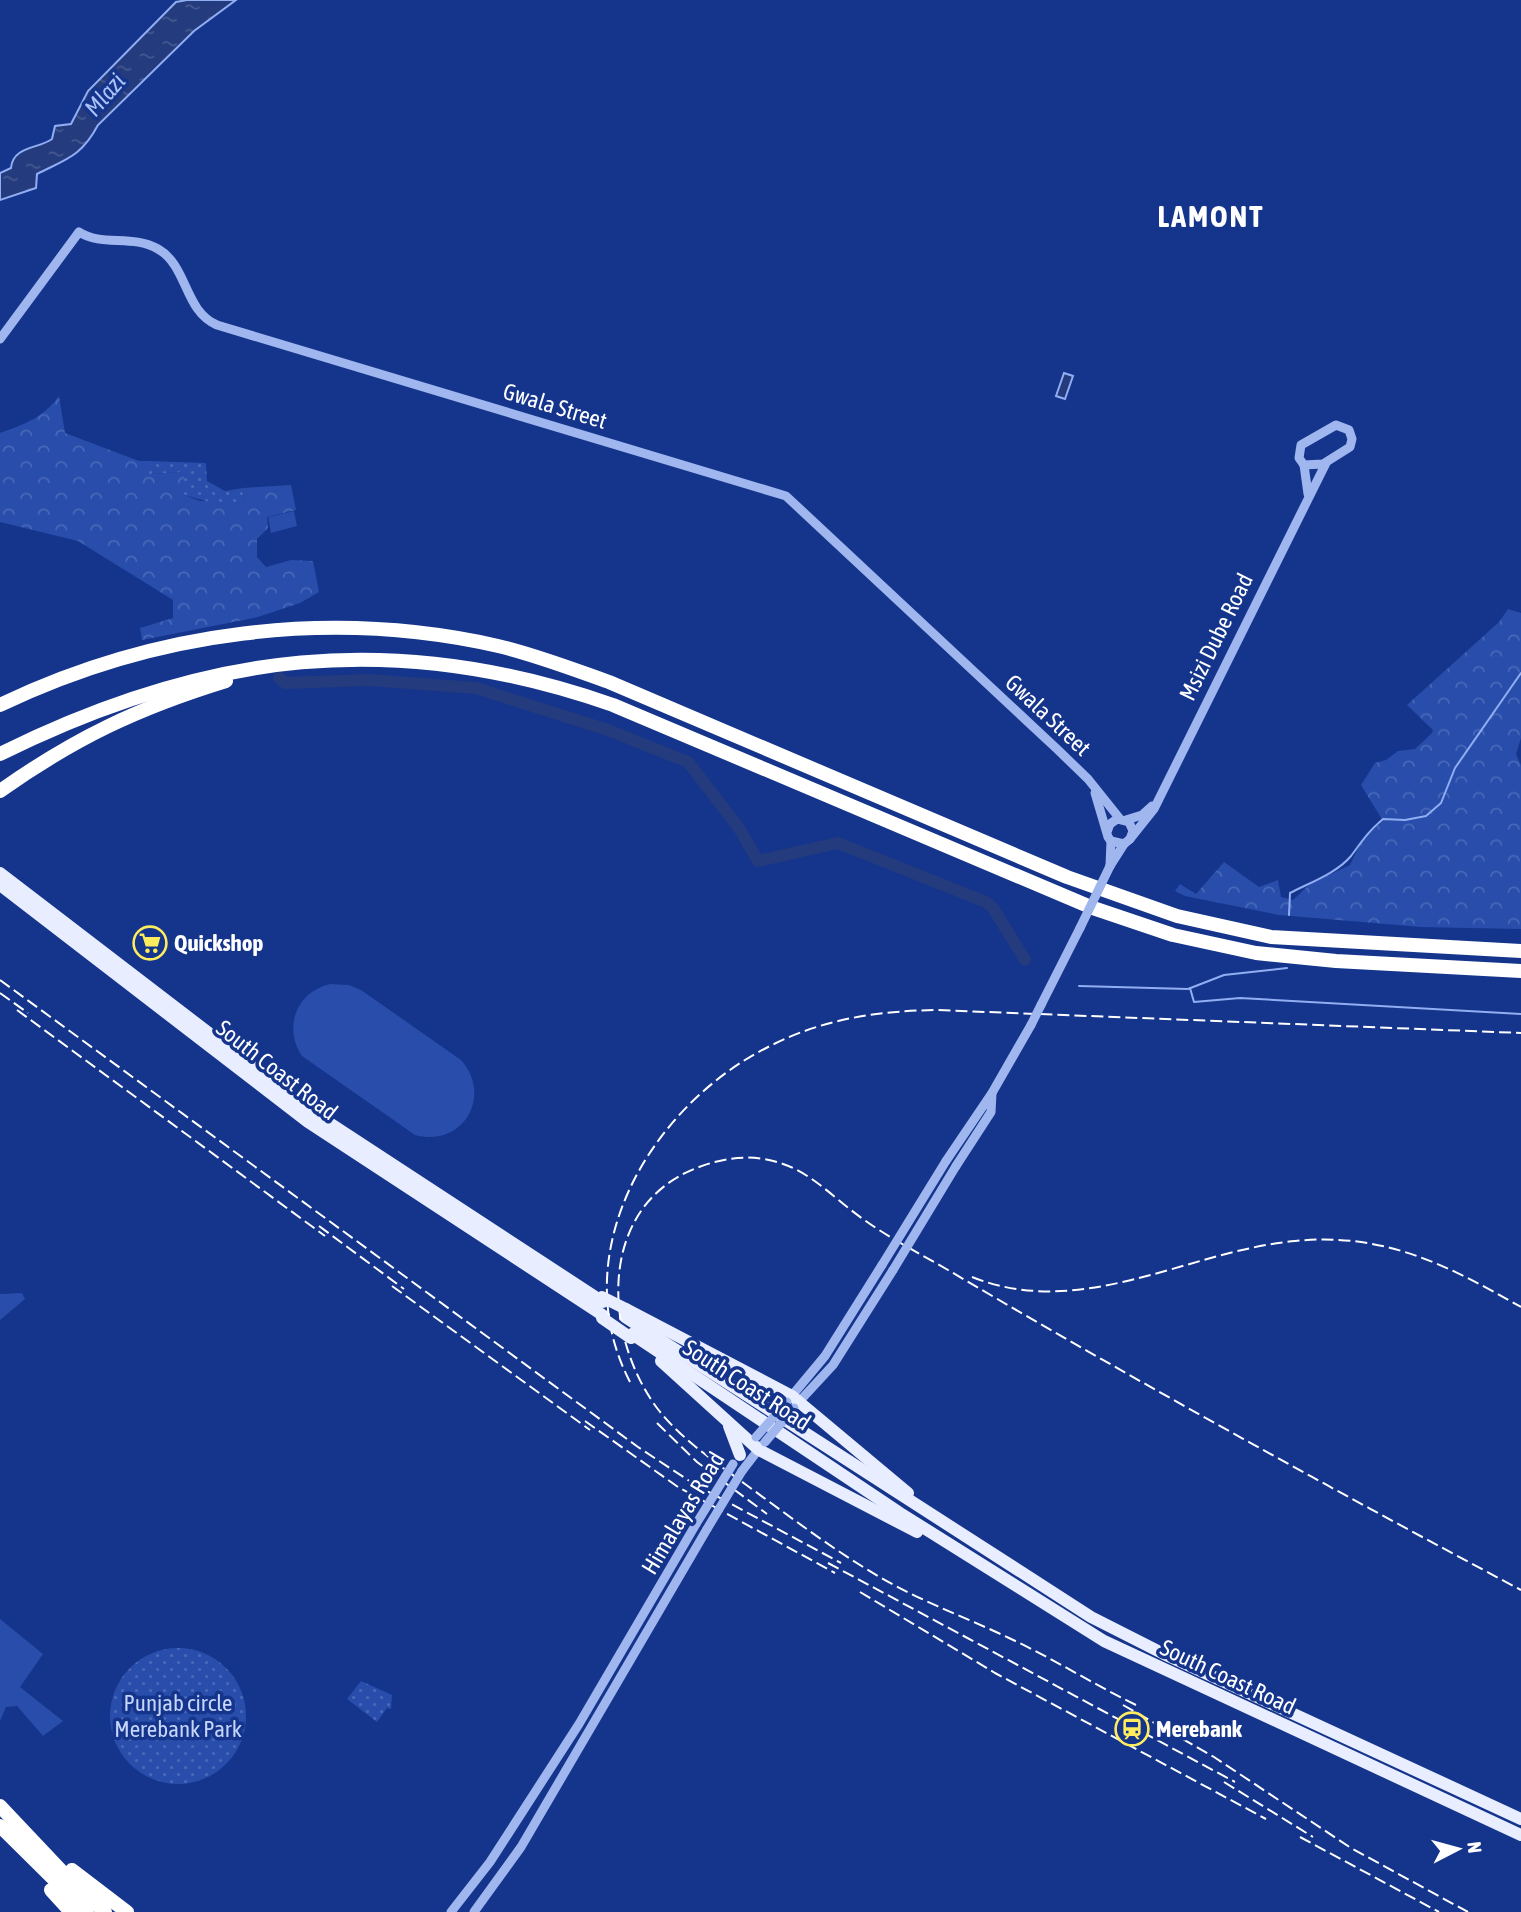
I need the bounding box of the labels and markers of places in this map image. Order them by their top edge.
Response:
supermarket icon: Quickshop [131,924,169,962]
place label: Quickshop [174,930,264,956]
station icon: Merebank [1113,1710,1151,1748]
place label: Merebank [1156,1716,1243,1742]

